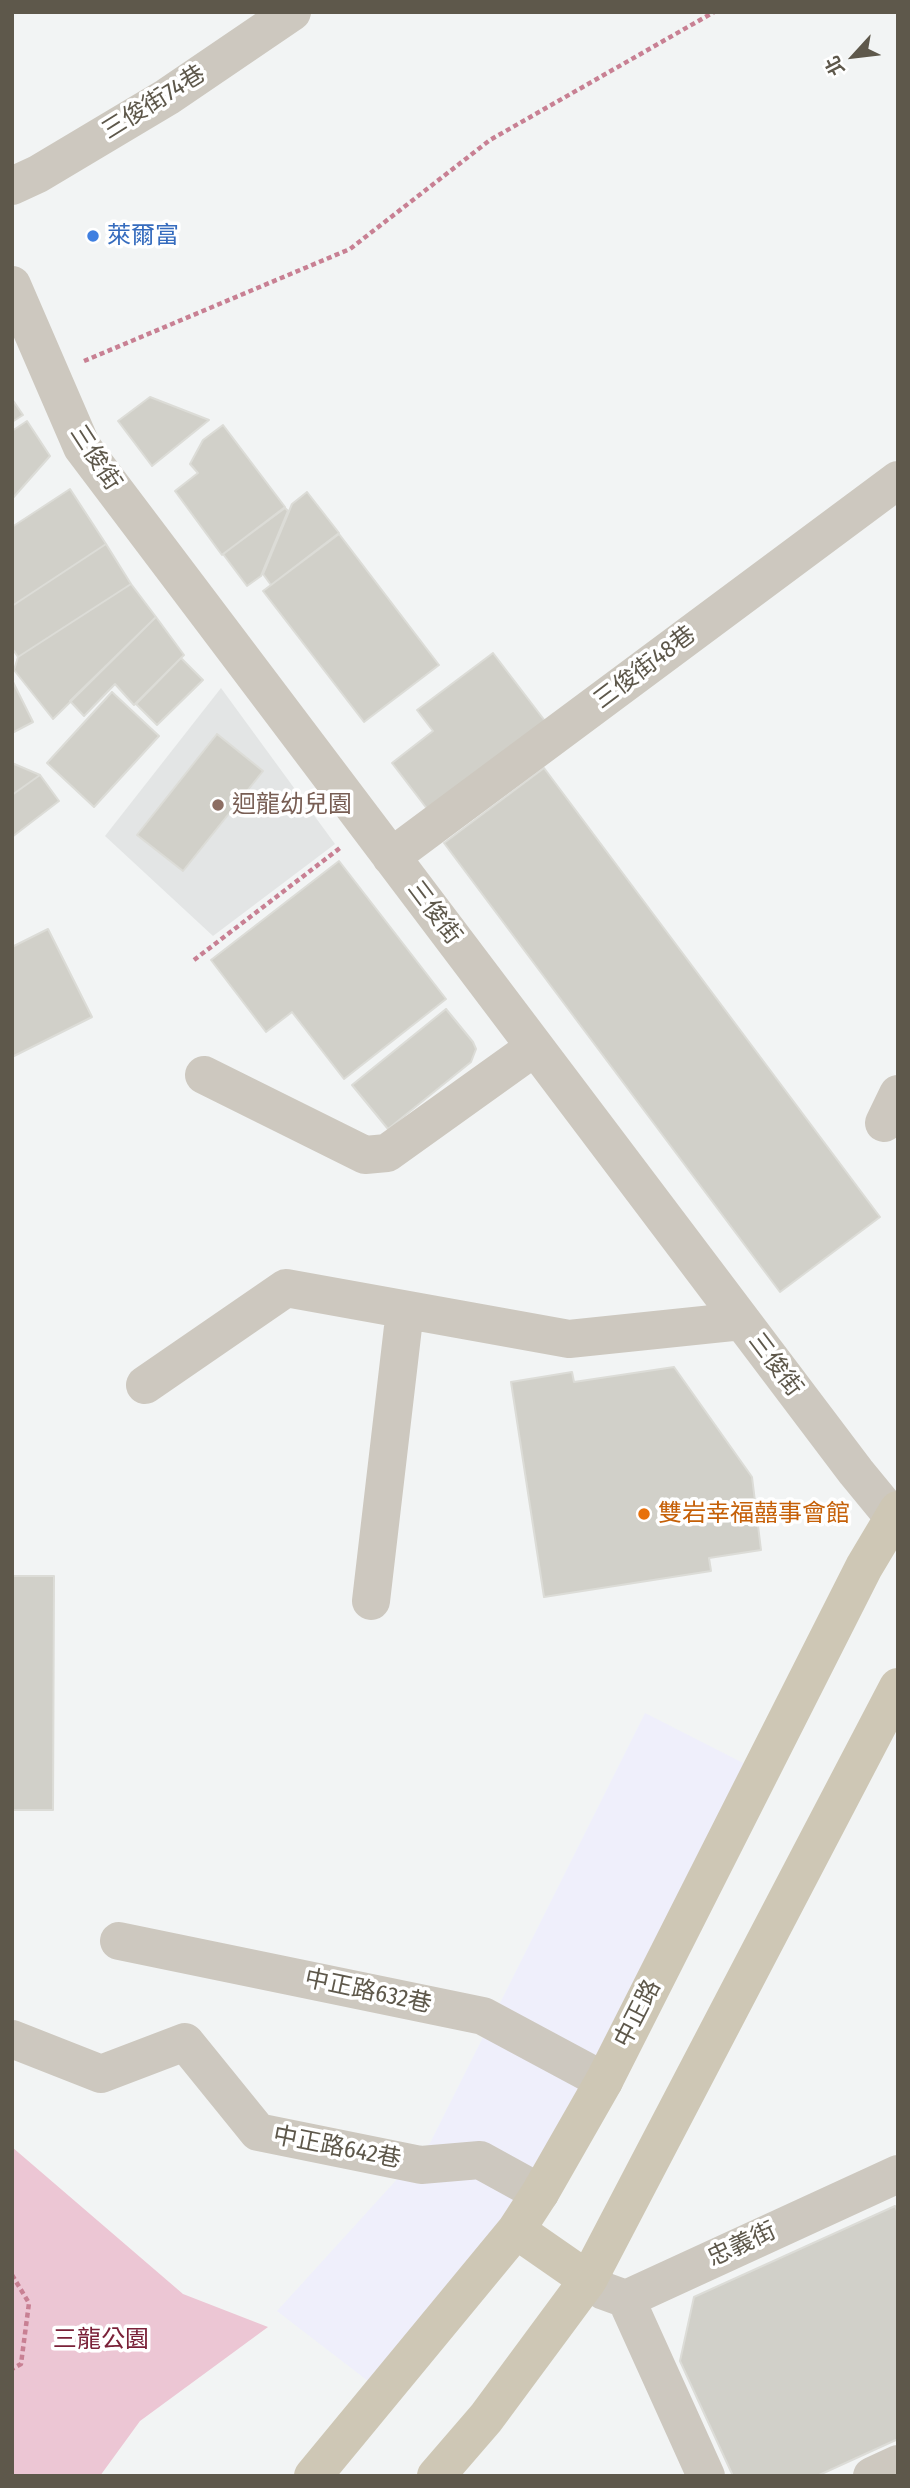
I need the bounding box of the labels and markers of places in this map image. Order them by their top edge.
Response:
place label: 萊爾富 [107,222,179,250]
marker: 萊爾富 [85,228,101,244]
place label: 迴龍幼兒園 [232,791,352,819]
marker: 迴龍幼兒園 [210,797,226,813]
place label: 雙岩幸福囍事會館 [658,1500,850,1528]
marker: 雙岩幸福囍事會館 [636,1506,652,1522]

